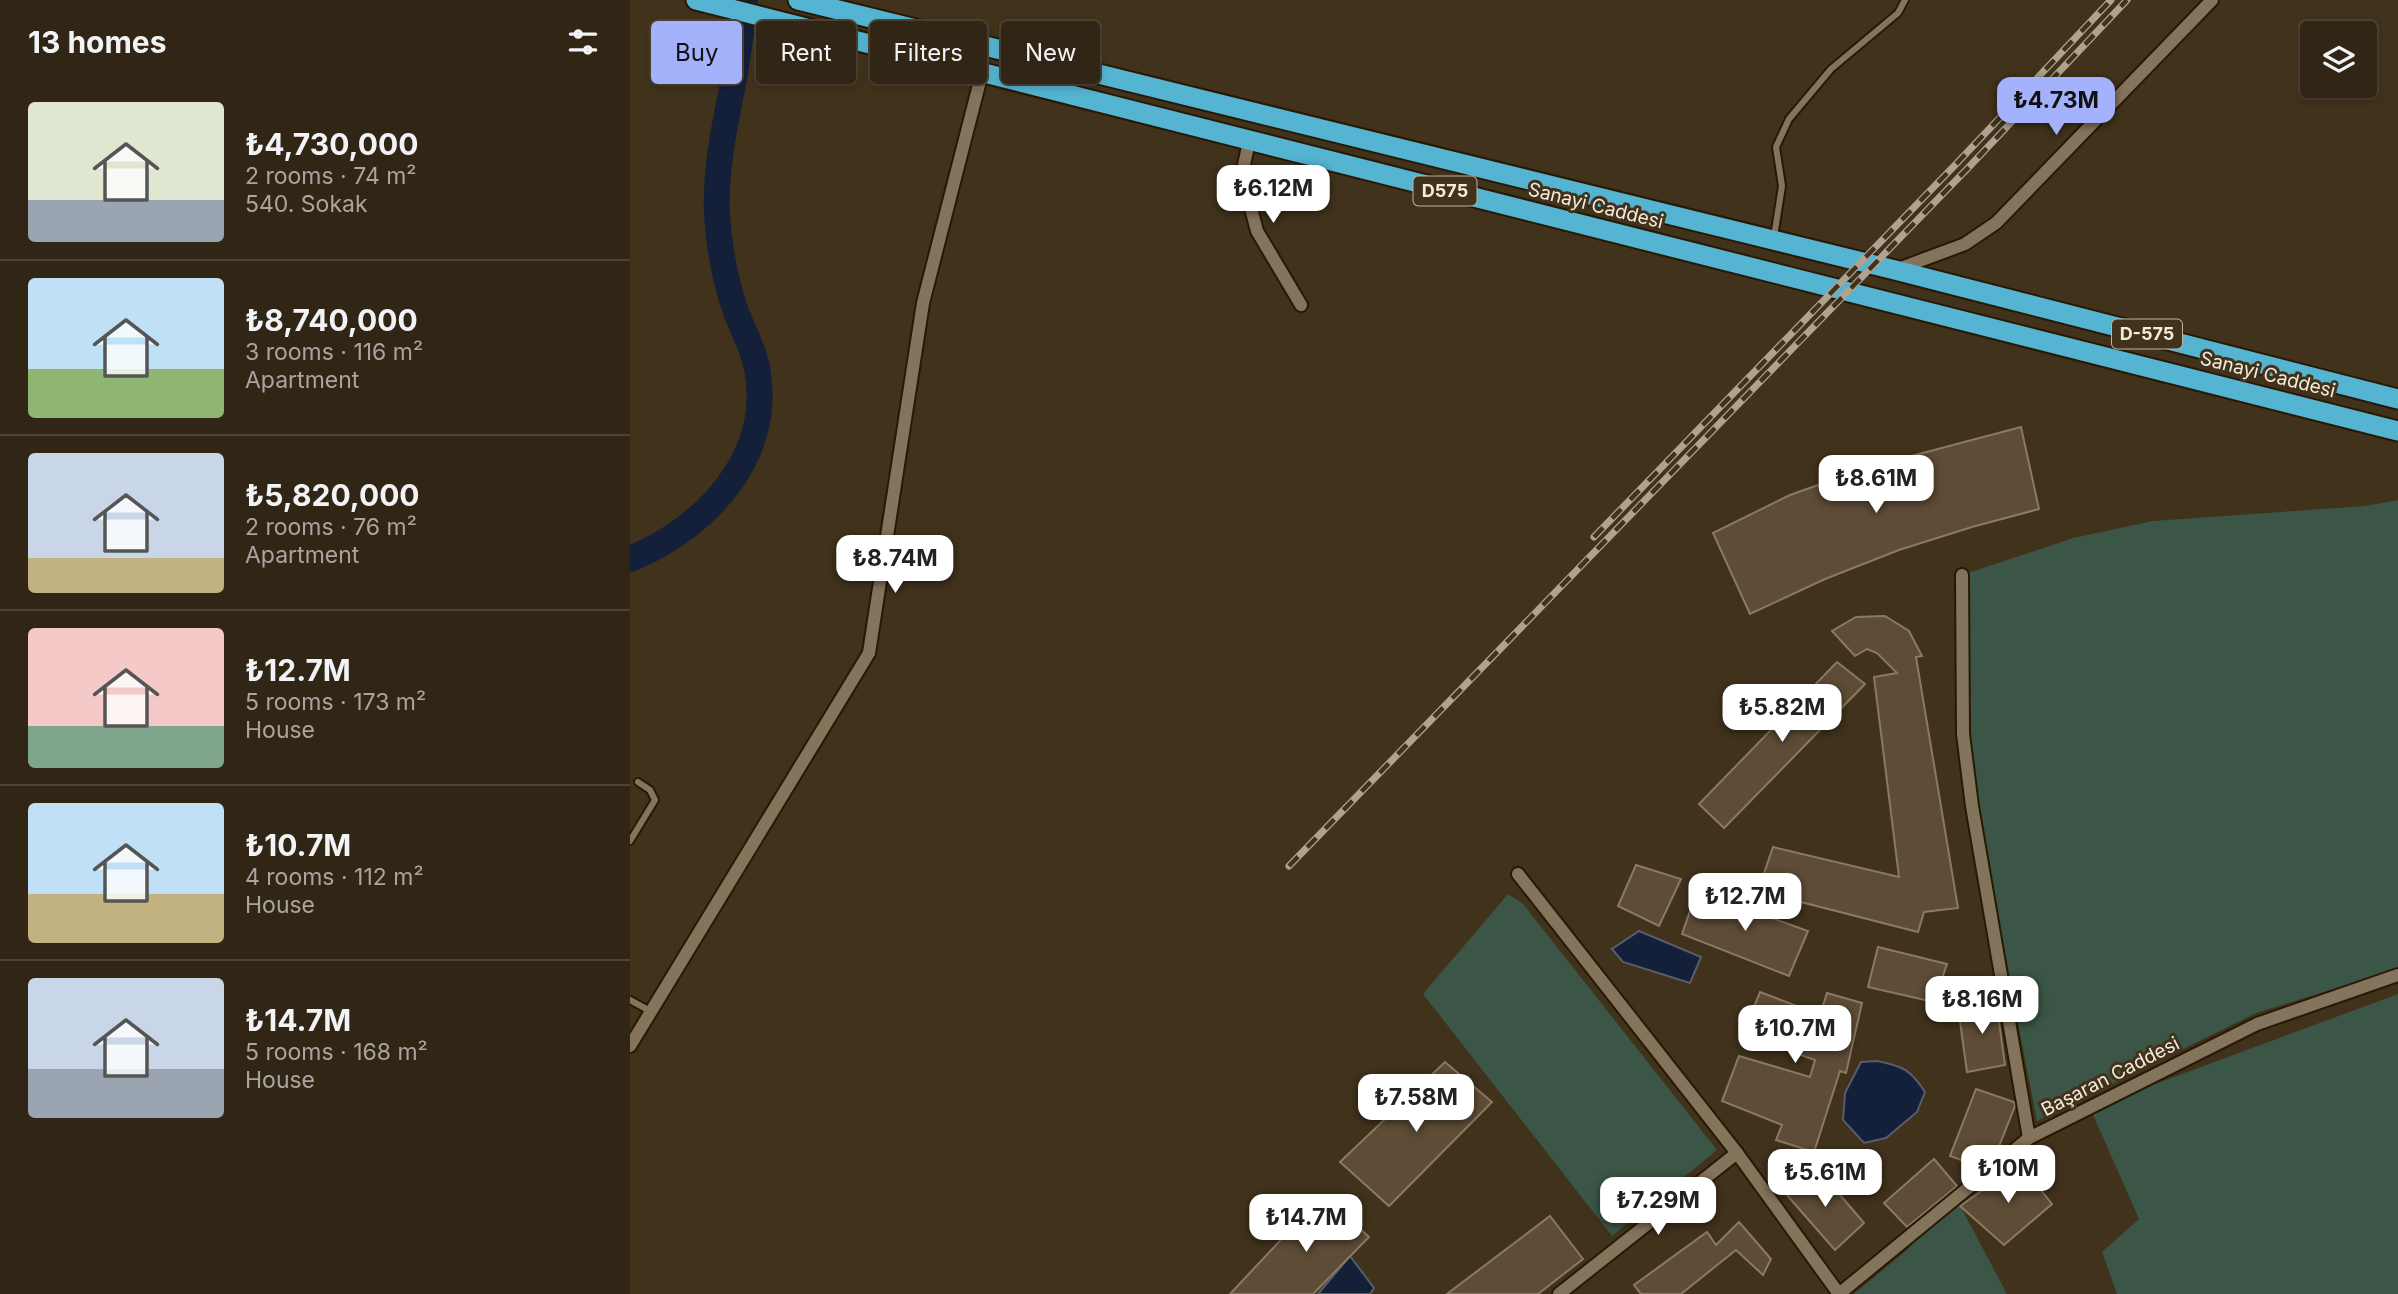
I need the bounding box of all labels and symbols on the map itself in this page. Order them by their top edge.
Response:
pin: ₺4.73M [1999,78,2113,137]
pin: ₺6.12M [1216,166,1330,225]
road number: D575 [1414,176,1476,206]
street label: Sanayi Caddesi [1526,178,1666,233]
road number: D-575 [2112,320,2182,348]
street label: Sanayi Caddesi [2198,347,2338,402]
pin: ₺8.61M [1819,456,1933,515]
pin: ₺8.74M [838,536,952,595]
pin: ₺5.82M [1725,684,1839,744]
pin: ₺12.7M [1688,874,1802,933]
pin: ₺8.16M [1925,976,2039,1036]
pin: ₺10.7M [1738,1006,1852,1065]
street label: Başaran Caddesi [2037,1032,2183,1121]
pin: ₺7.58M [1359,1074,1473,1134]
pin: ₺10M [1967,1146,2049,1205]
pin: ₺5.61M [1768,1150,1882,1209]
pin: ₺7.29M [1601,1178,1715,1237]
pin: ₺14.7M [1249,1194,1363,1254]

